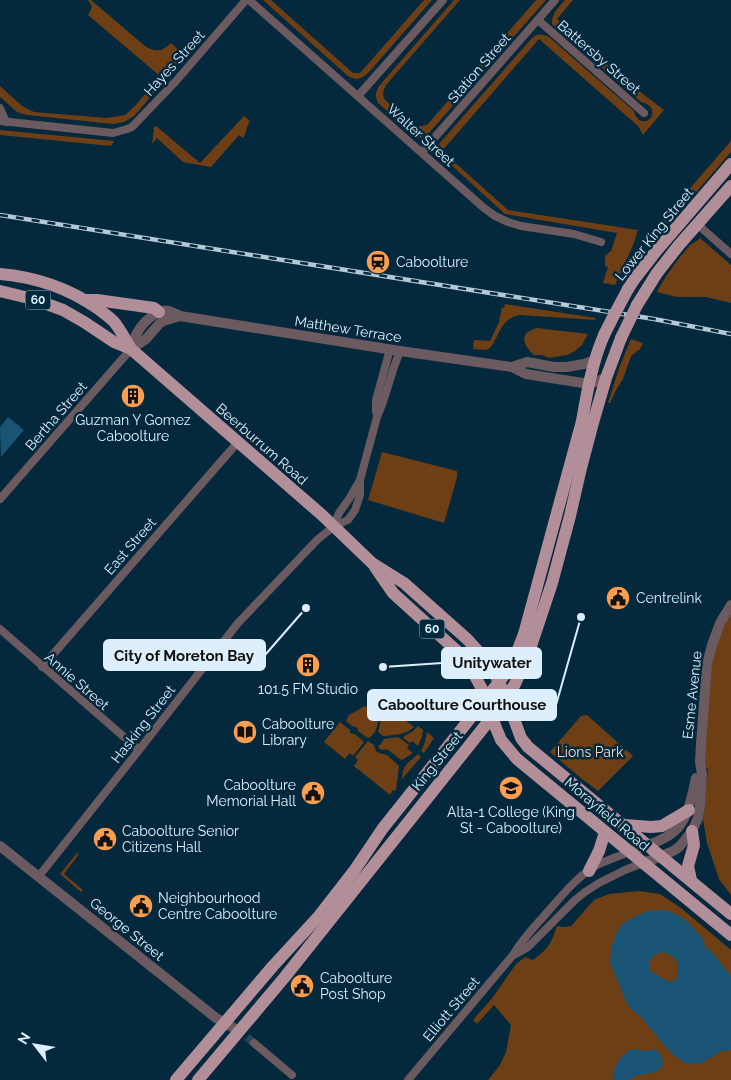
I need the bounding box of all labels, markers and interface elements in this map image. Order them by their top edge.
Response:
street label: Battersby Street [554,17,644,97]
street label: Hayes Street [141,27,208,99]
street label: Station Street [444,30,514,106]
street label: Walter Street [384,101,458,170]
street label: Lower King Street [612,184,697,284]
station icon: Caboolture [365,249,391,275]
place label: Caboolture [396,254,468,270]
road number: 60 [26,290,50,310]
street label: Matthew Terrace [293,313,403,345]
street label: Bertha Street [22,378,90,453]
building icon: Guzman Y Gomez Caboolture [120,383,146,409]
street label: Beerburrum Road [213,400,311,488]
place label: Guzman Y Gomez Caboolture [75,412,191,444]
street label: East Street [101,514,159,578]
public building icon: Centrelink [605,585,631,611]
place label: Centrelink [636,590,703,606]
road number: 60 [420,620,444,638]
callout: City of Moreton Bay [104,640,265,670]
text: City of Moreton Bay [114,647,255,665]
callout: Unitywater [442,648,541,678]
street label: Annie Street [42,649,112,713]
street label: Esme Avenue [679,650,705,740]
building icon: 101.5 FM Studio [295,652,321,678]
text: Unitywater [452,654,532,672]
place label: 101.5 FM Studio [258,681,358,697]
street label: Hasking Street [108,682,179,766]
callout: Caboolture Courthouse [368,690,556,720]
text: Caboolture Courthouse [378,696,546,714]
place label: Caboolture Library [262,716,334,748]
library icon: Caboolture Library [232,719,258,745]
street label: King Street [408,728,466,794]
park label: Lions Park [557,744,624,760]
street label: Morayfield Road [562,774,652,854]
school or university icon: Alta-1 College (King St - Caboolture) [498,775,524,801]
place label: Caboolture Memorial Hall [206,777,296,809]
public building icon: Caboolture Memorial Hall [300,780,326,806]
place label: Alta-1 College (King St - Caboolture) [447,804,575,836]
place label: Caboolture Senior Citizens Hall [122,823,239,855]
public building icon: Caboolture Senior Citizens Hall [92,826,118,852]
place label: Neighbourhood Centre Caboolture [158,890,277,922]
public building icon: Neighbourhood Centre Caboolture [128,893,154,919]
street label: George Street [87,894,167,964]
place label: Caboolture Post Shop [320,970,392,1002]
public building icon: Caboolture Post Shop [289,973,315,999]
street label: Elliott Street [419,973,483,1044]
north arrow [10,1020,60,1070]
text: N [14,1030,33,1047]

